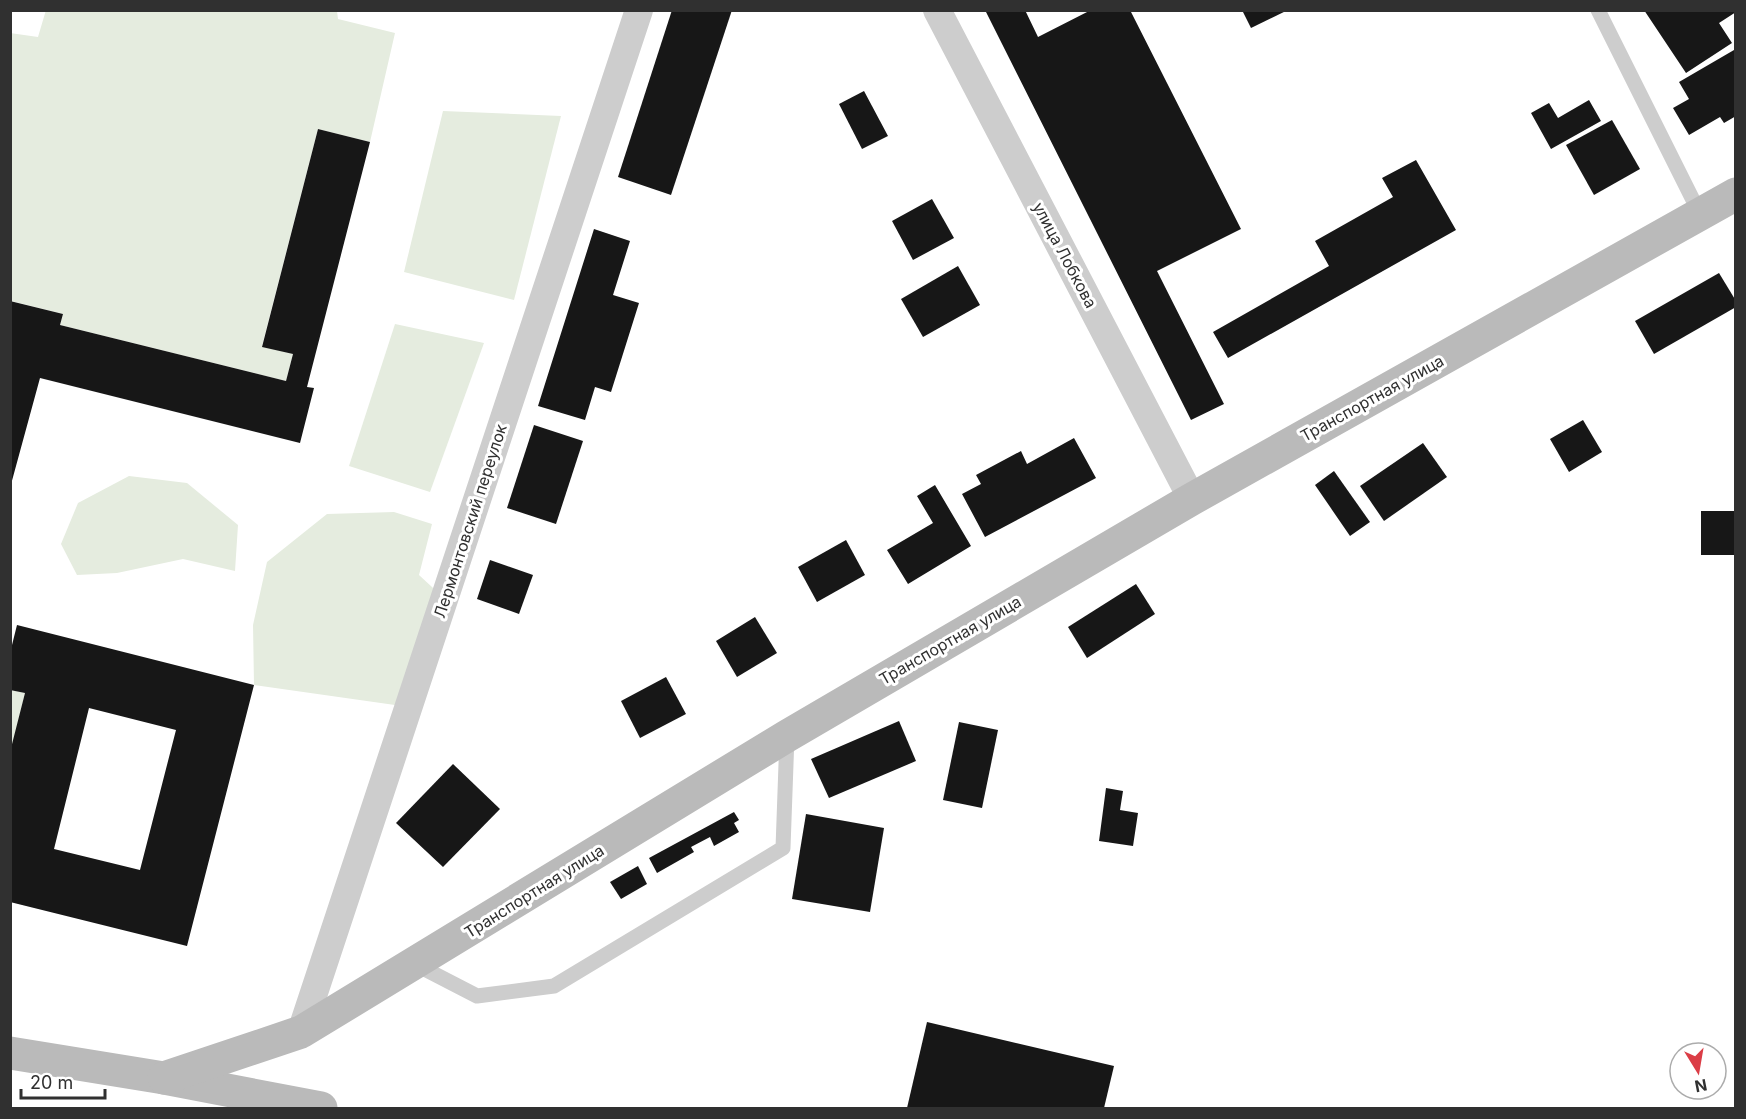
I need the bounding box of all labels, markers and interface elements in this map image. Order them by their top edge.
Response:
street label: улица Лобкова [1029,199,1101,311]
street label: Транспортная улица [1297,350,1447,446]
street label: Лермонтовский переулок [429,421,511,621]
street label: Транспортная улица [875,591,1025,689]
street label: Транспортная улица [461,840,607,942]
north arrow [1668,1041,1728,1101]
scale bar [21,1062,105,1100]
text: 20 m [30,1072,73,1093]
text: N [1693,1075,1709,1097]

